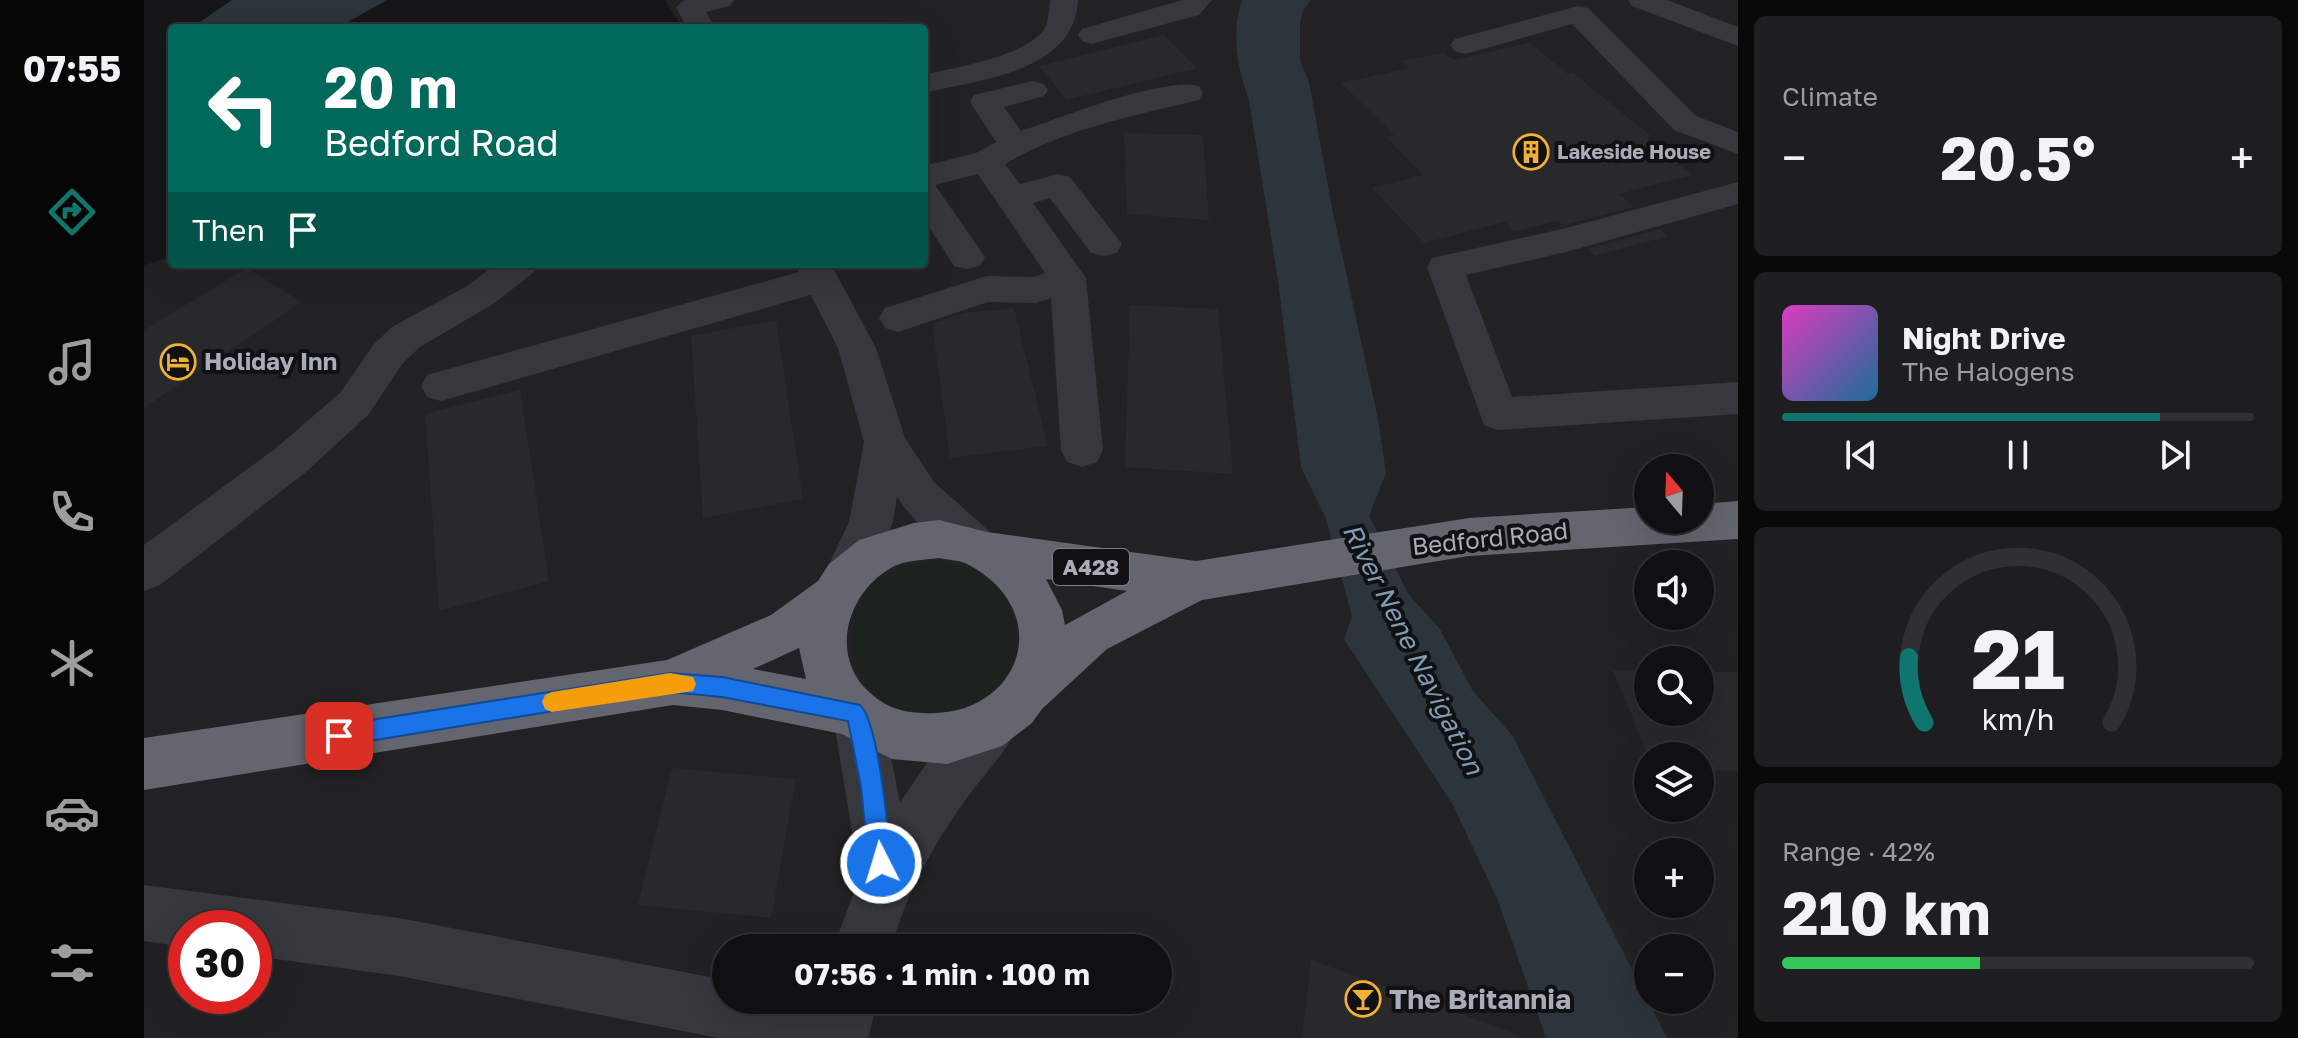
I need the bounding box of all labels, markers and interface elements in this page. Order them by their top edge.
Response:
text: 07:55 [23,47,121,90]
text: 20 m [324,53,458,120]
icon: left [192,56,296,160]
text: Climate [1782,81,1878,112]
text: Bedford Road [324,121,559,164]
text: 20.5° [1941,121,2095,193]
text: − [1782,131,1806,184]
text: + [2230,131,2254,184]
building icon: Lakeside House [1512,133,1550,171]
place label: Lakeside House [1557,139,1711,163]
icon: directions [44,184,100,240]
icon: arrive [281,208,325,252]
text: Then [192,212,265,248]
text: Night Drive [1902,320,2066,356]
icon: music [44,334,100,390]
hotel icon: Holiday Inn [159,343,197,381]
place label: Holiday Inn [204,346,337,375]
text: The Halogens [1902,356,2075,387]
icon: previous [1839,433,1883,477]
icon: pause [1996,433,2040,477]
icon: next [2153,433,2197,477]
north arrow [1634,454,1714,534]
map controls [1634,454,1714,1014]
icon: phone [44,484,100,540]
street label: Bedford Road [1411,515,1569,560]
water label: River Nene Navigation [1337,518,1491,780]
road number: A428 [1053,549,1129,585]
button: sound [1634,550,1714,630]
text: 21 [1971,606,2065,706]
icon: climate [44,635,100,691]
button: search [1634,646,1714,726]
pin [305,702,373,770]
text: km/h [1982,702,2054,736]
icon: arrive [317,714,361,758]
button: layers [1634,742,1714,822]
icon: car [44,785,100,841]
position arrow [839,821,923,905]
text: Range · 42% [1782,836,1935,867]
button: + [1634,838,1714,918]
text: 210 km [1782,876,1991,948]
speed limit sign: 30 [168,910,272,1014]
button: − [1634,934,1714,1014]
icon: filters [44,935,100,991]
text: 07:56 · 1 min · 100 m [794,956,1090,992]
bar icon: The Britannia [1344,980,1382,1018]
place label: The Britannia [1389,982,1571,1015]

